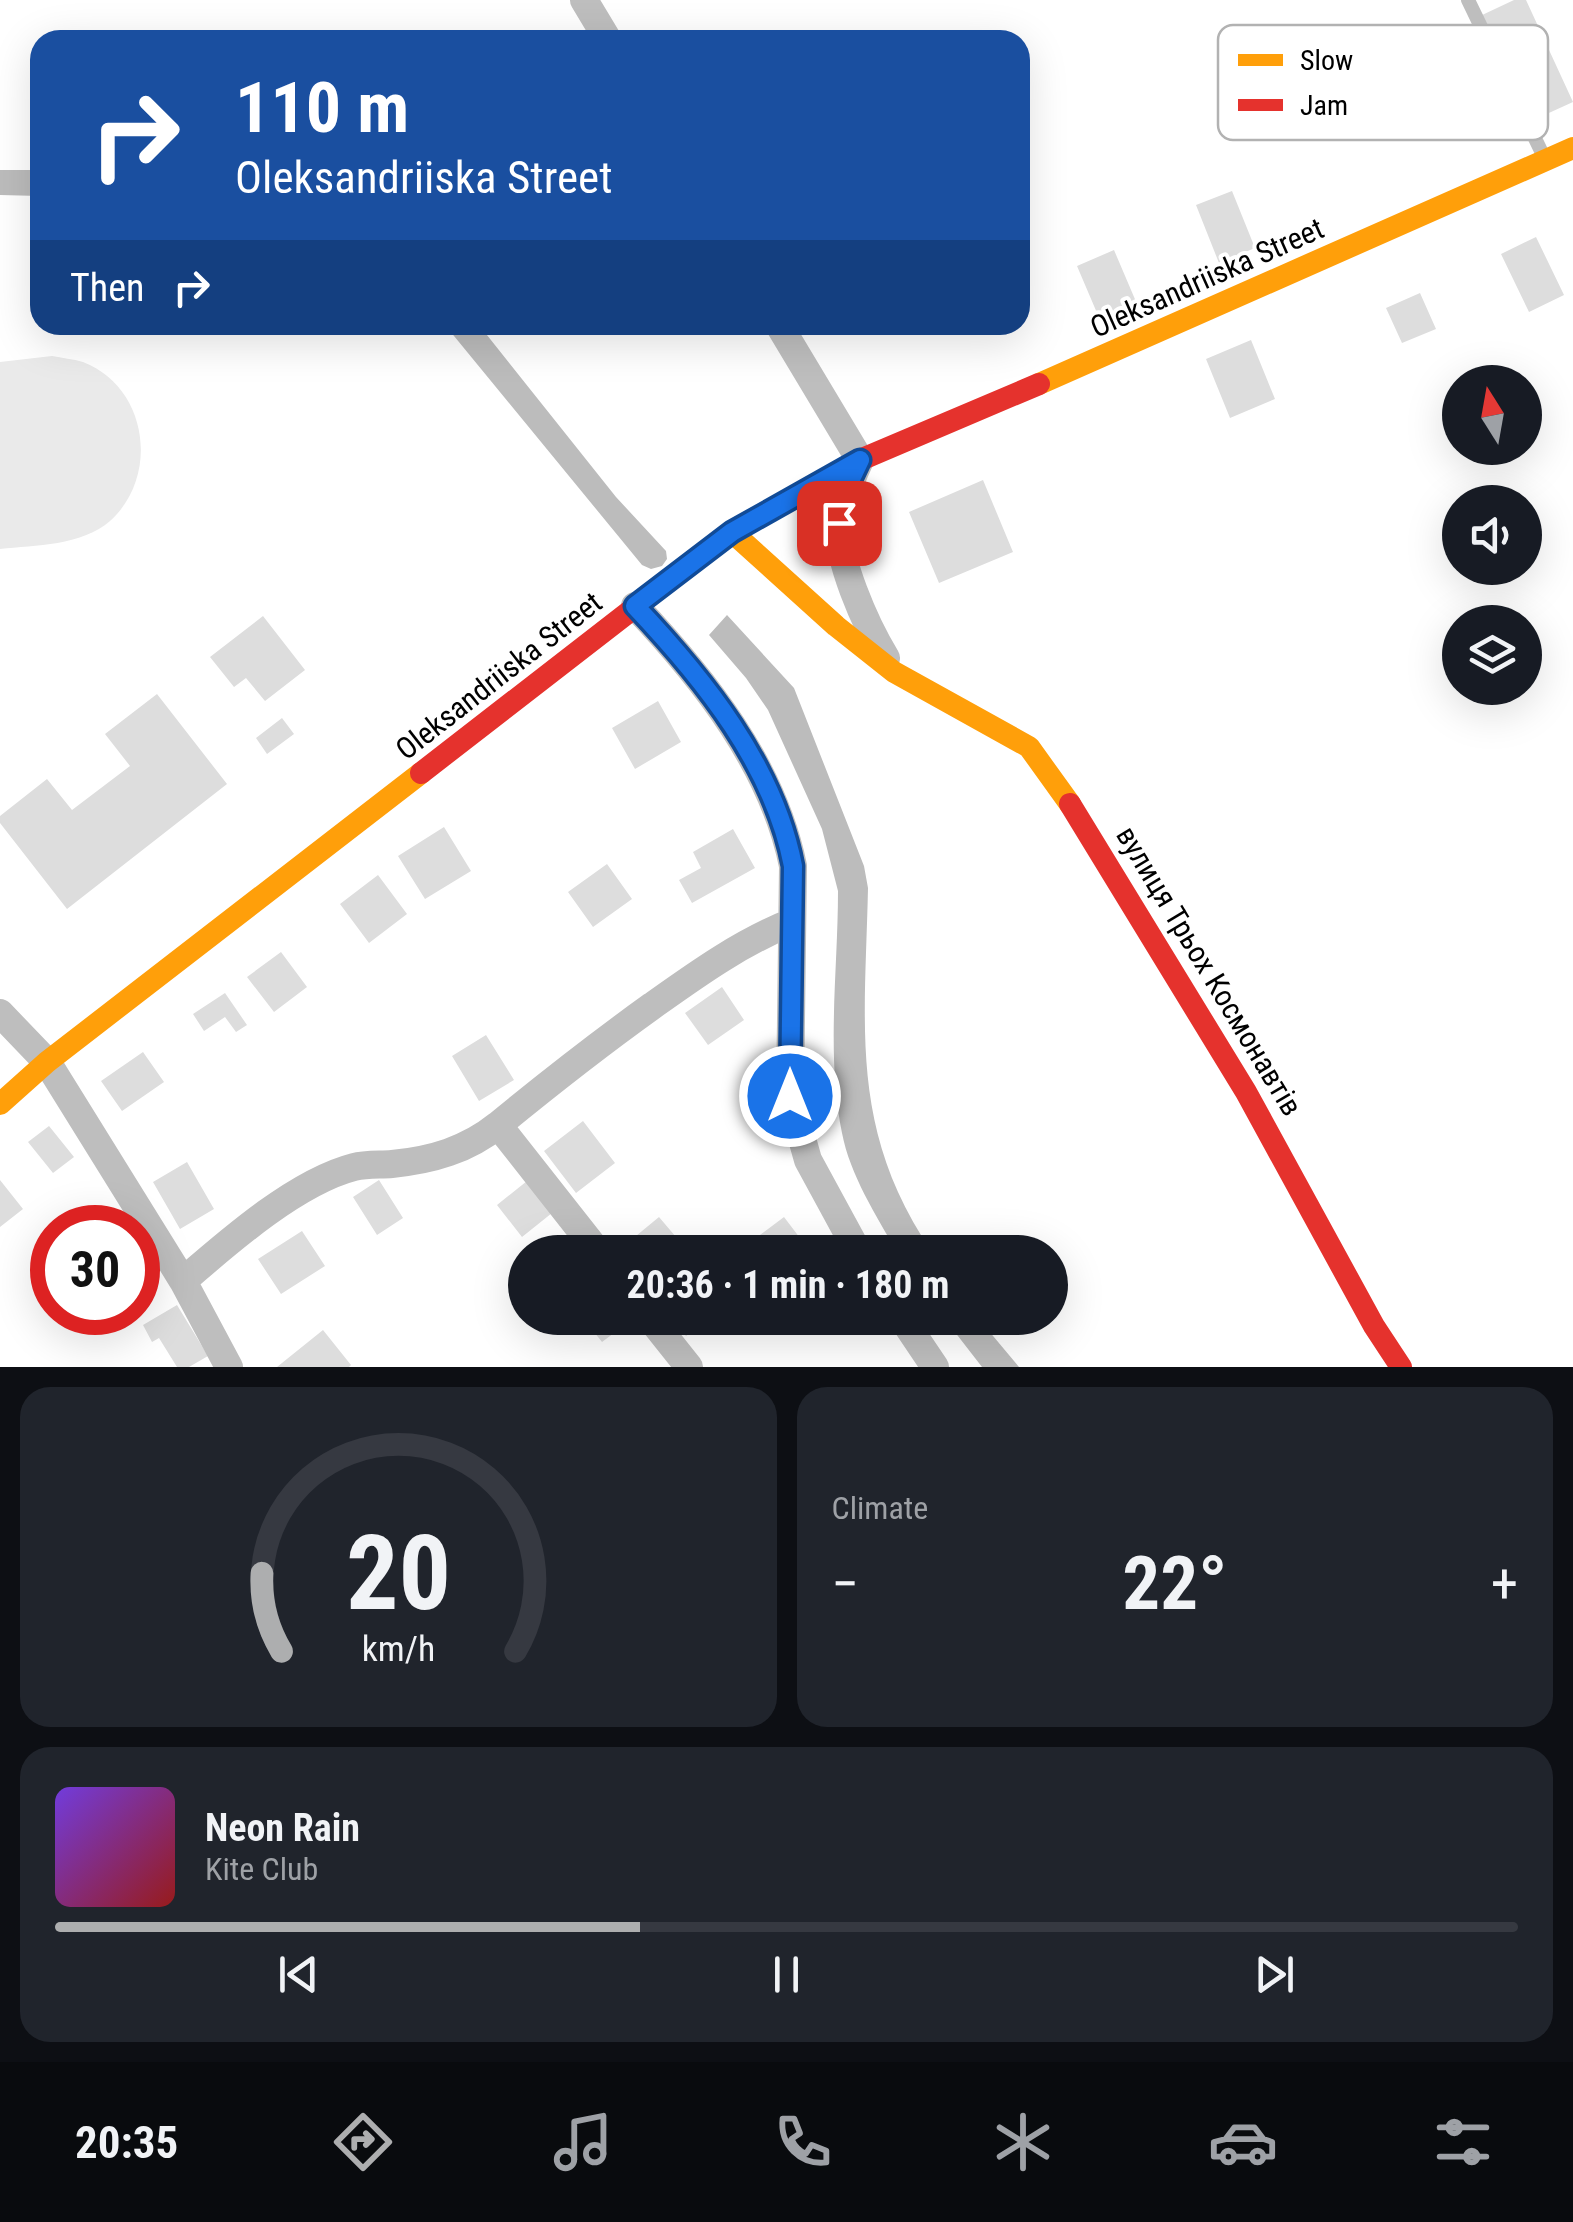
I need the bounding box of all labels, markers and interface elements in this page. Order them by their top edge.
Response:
legend [1218,25,1548,140]
text: Slow [1300,44,1353,77]
text: 110 m [235,67,409,149]
icon: right [70,70,200,200]
text: Jam [1300,89,1348,122]
text: Oleksandriiska Street [235,151,612,204]
street label: Oleksandriiska Street [1085,210,1329,345]
icon: right [164,260,219,315]
text: Then [70,266,144,310]
north arrow [1442,365,1542,465]
map controls [1442,365,1542,705]
pin [797,481,882,566]
button: sound [1442,485,1542,585]
icon: arrive [812,496,867,551]
street label: Oleksandriiska Street [389,584,609,767]
button: layers [1442,605,1542,705]
street label: вулиця Трьох Космонавтів [1109,820,1310,1122]
position arrow [738,1044,842,1148]
speed limit sign: 30 [30,1205,160,1335]
text: 20:36 · 1 min · 180 m [627,1263,949,1307]
text: Climate [832,1489,928,1527]
text: 20 [346,1513,451,1634]
text: 22° [1122,1539,1227,1627]
text: − [832,1552,859,1616]
text: + [1491,1552,1518,1616]
text: km/h [361,1628,435,1670]
text: Neon Rain [205,1806,360,1850]
text: Kite Club [205,1850,318,1888]
icon: previous [271,1947,326,2002]
icon: pause [759,1947,814,2002]
icon: next [1247,1947,1302,2002]
icon: directions [328,2107,398,2177]
icon: music [548,2107,618,2177]
icon: phone [768,2107,838,2177]
icon: climate [988,2107,1058,2177]
icon: car [1208,2107,1278,2177]
icon: filters [1428,2107,1498,2177]
text: 20:35 [75,2116,178,2169]

